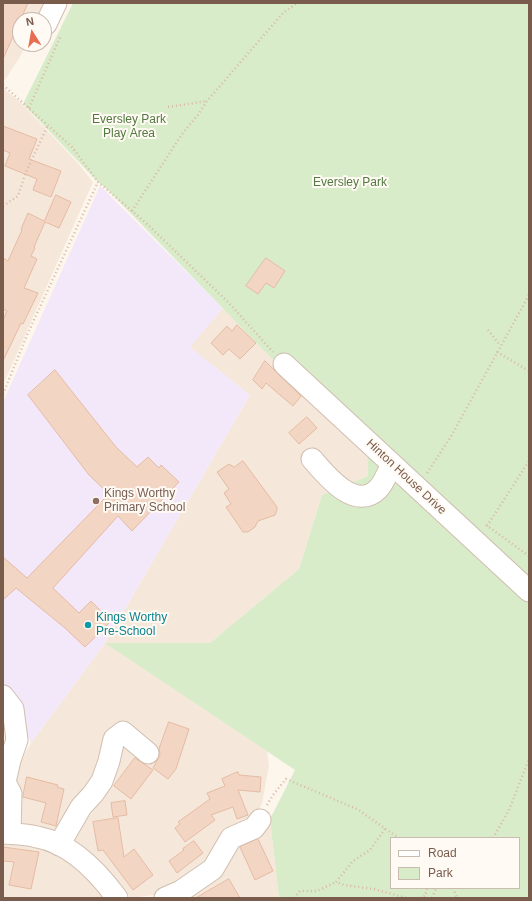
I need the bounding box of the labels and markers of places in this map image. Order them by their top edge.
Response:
place label: Kings Worthy Primary School [104,487,185,515]
marker: Kings Worthy Primary School [91,496,101,506]
place label: Kings Worthy Pre-School [96,611,167,639]
marker: Kings Worthy Pre-School [83,620,93,630]

